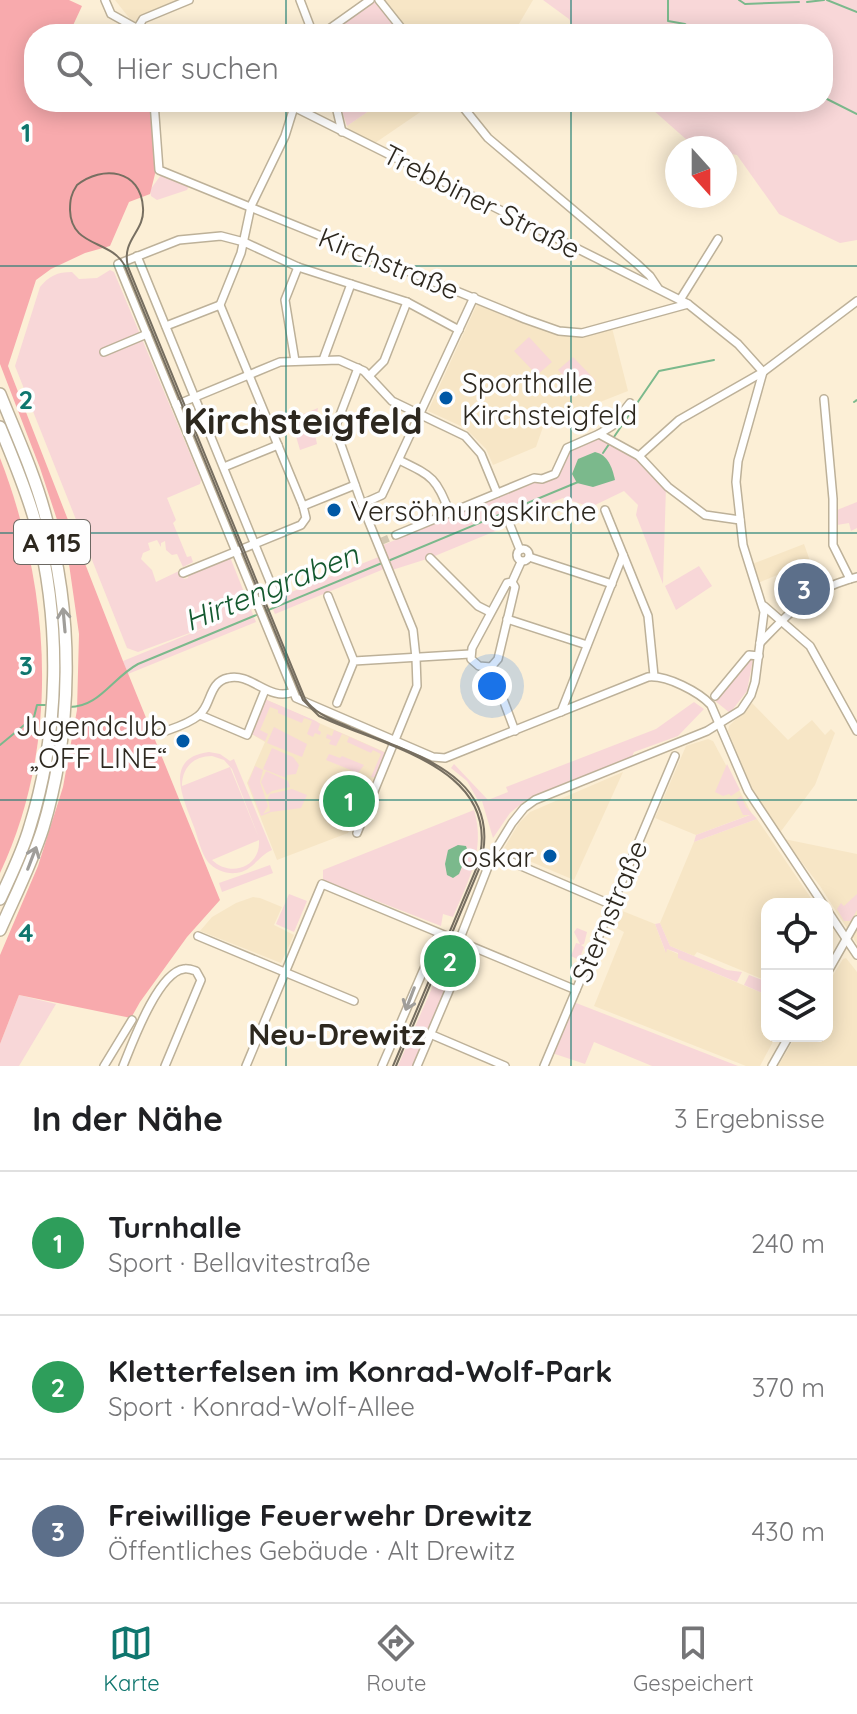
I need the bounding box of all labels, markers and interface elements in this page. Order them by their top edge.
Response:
search box [24,24,833,112]
icon: search [52,46,96,90]
text: Hier suchen [116,49,279,87]
text: 1 [21,116,31,149]
street label: Trebbiner Straße [377,136,587,266]
north arrow [665,136,737,208]
street label: Kirchstraße [314,219,464,307]
place label: Sporthalle Kirchsteigfeld [462,365,637,432]
text: 2 [19,383,33,416]
marker: Sporthalle Kirchsteigfeld [437,389,455,407]
district label: Kirchsteigfeld [183,398,423,443]
place label: Versöhnungskirche [350,493,597,528]
marker: Versöhnungskirche [325,501,343,519]
road number: A 115 [14,520,90,564]
water label: Hirtengraben [178,535,364,639]
pin: 3 [778,559,830,619]
one-way arrow [56,607,71,634]
text: 3 [19,649,33,682]
your location [472,666,512,706]
place label: Jugendclub „OFF LINE“ [16,708,167,775]
marker: Jugendclub „OFF LINE“ [174,732,192,750]
pin: 1 [323,771,375,831]
street label: Sternstraße [563,835,655,987]
place label: oskar [461,839,534,874]
one-way arrow [26,846,40,871]
marker: oskar [541,847,559,865]
map controls [761,898,833,1042]
button: locate [761,898,833,970]
text: 4 [18,916,34,949]
pin: 2 [424,931,476,991]
button: layers [761,970,833,1042]
one-way arrow [402,986,416,1011]
district label: Neu-Drewitz [248,1015,426,1053]
text: In der Nähe [32,1097,223,1140]
text: 3 Ergebnisse [674,1102,825,1135]
text: Turnhalle [108,1208,242,1246]
text: 1 [53,1227,63,1260]
text: 240 m [751,1227,825,1260]
text: Sport · Bellavitestraße [108,1246,371,1279]
text: Kletterfelsen im Konrad-Wolf-Park [108,1352,612,1390]
text: 2 [51,1371,65,1404]
text: 370 m [752,1371,825,1404]
text: Sport · Konrad-Wolf-Allee [108,1390,415,1423]
text: Freiwillige Feuerwehr Drewitz [108,1496,532,1534]
text: 3 [51,1515,65,1548]
text: 430 m [751,1515,825,1548]
text: Öffentliches Gebäude · Alt Drewitz [108,1534,515,1567]
tab: Karte [103,1621,160,1697]
tab: Route [366,1621,426,1697]
tab: Gespeichert [633,1621,754,1697]

